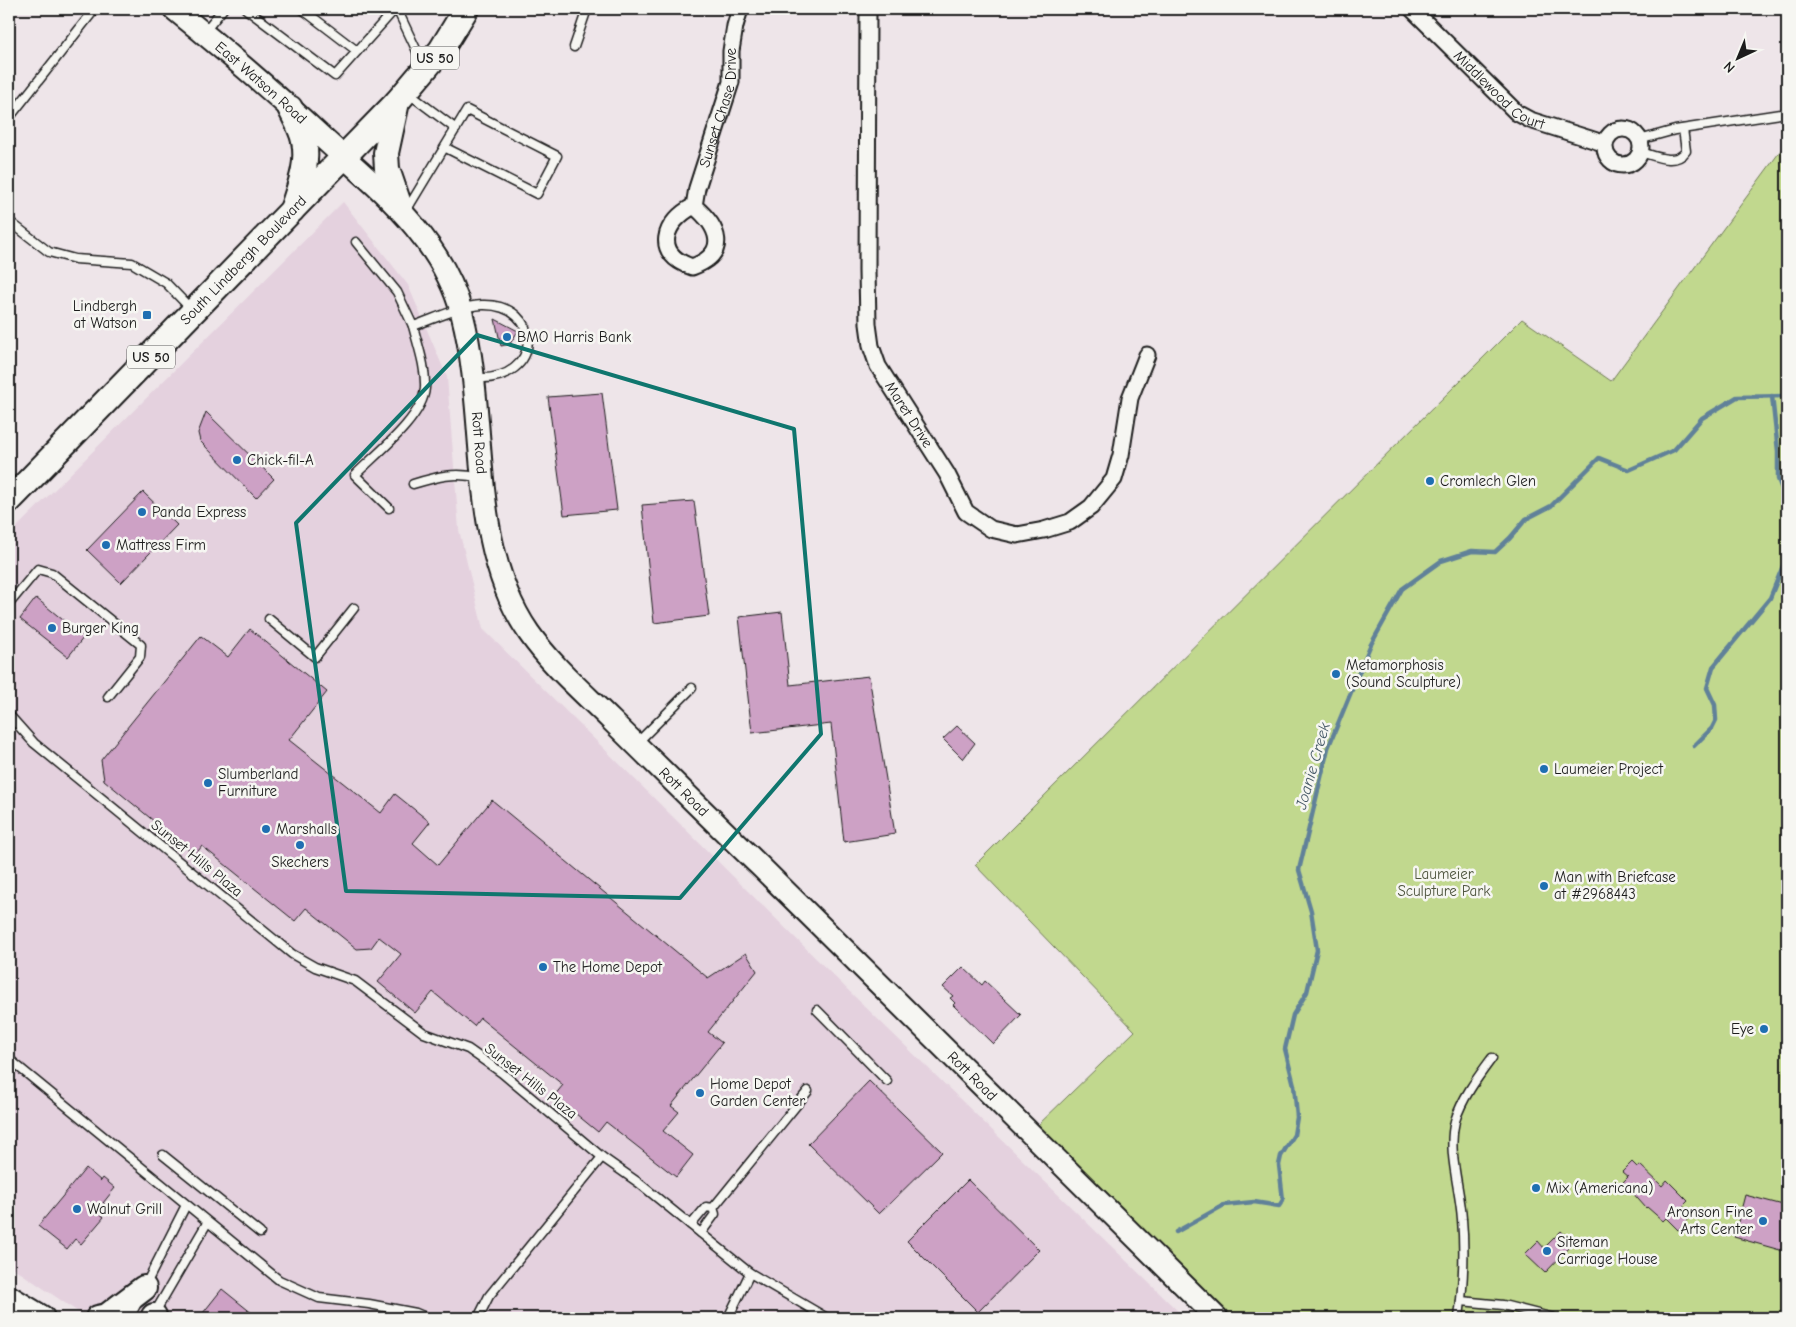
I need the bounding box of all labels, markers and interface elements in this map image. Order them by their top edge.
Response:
north arrow [1714,32,1764,82]
street label: East Watson Road [211,38,311,128]
road number: US 50 [411,46,459,70]
street label: Middlewood Court [1450,46,1548,133]
street label: Sunset Chase Drive [695,47,740,170]
text: N [1720,58,1739,76]
street label: South Lindbergh Boulevard [176,192,310,329]
place label: Lindbergh at Watson [73,297,137,332]
marker: Lindbergh at Watson [141,309,153,321]
place label: BMO Harris Bank [517,328,632,346]
marker: BMO Harris Bank [501,331,513,343]
road number: US 50 [127,346,175,368]
street label: Maret Drive [881,378,937,451]
street label: Rott Road [468,411,491,475]
place label: Chick-fil-A [247,451,314,469]
marker: Chick-fil-A [231,454,243,466]
place label: Cromlech Glen [1440,472,1536,490]
marker: Cromlech Glen [1424,475,1436,487]
place label: Panda Express [152,503,246,521]
marker: Panda Express [136,506,148,518]
place label: Mattress Firm [116,536,206,554]
marker: Mattress Firm [100,539,112,551]
place label: Burger King [62,619,139,637]
marker: Burger King [46,622,58,634]
place label: Metamorphosis (Sound Sculpture) [1346,656,1461,691]
marker: Metamorphosis (Sound Sculpture) [1330,668,1342,680]
water label: Joanie Creek [1292,720,1334,812]
place label: Laumeier Project [1554,760,1664,778]
street label: Rott Road [655,763,712,820]
marker: Laumeier Project [1538,763,1550,775]
place label: Slumberland Furniture [218,765,298,800]
marker: Slumberland Furniture [202,777,214,789]
street label: Sunset Hills Plaza [148,816,246,900]
place label: Marshalls [276,820,337,838]
marker: Marshalls [260,823,272,835]
marker: Skechers [294,839,306,851]
place label: Skechers [271,853,329,871]
park label: Laumeier Sculpture Park [1397,865,1491,900]
place label: Man with Briefcase at #2968443 [1554,868,1676,903]
marker: Man with Briefcase at #2968443 [1538,880,1550,892]
place label: The Home Depot [553,958,663,976]
marker: The Home Depot [537,961,549,973]
place label: Eye [1731,1020,1754,1038]
marker: Eye [1758,1023,1770,1035]
street label: Sunset Hills Plaza [481,1039,581,1123]
street label: Rott Road [944,1048,1001,1104]
place label: Home Depot Garden Center [710,1075,805,1110]
marker: Home Depot Garden Center [694,1087,706,1099]
place label: Mix (Americana) [1546,1179,1653,1197]
marker: Mix (Americana) [1530,1182,1542,1194]
place label: Walnut Grill [87,1200,162,1218]
marker: Walnut Grill [71,1203,83,1215]
place label: Aronson Fine Arts Center [1667,1203,1753,1238]
marker: Aronson Fine Arts Center [1757,1215,1769,1227]
place label: Siteman Carriage House [1557,1233,1658,1268]
marker: Siteman Carriage House [1541,1245,1553,1257]

